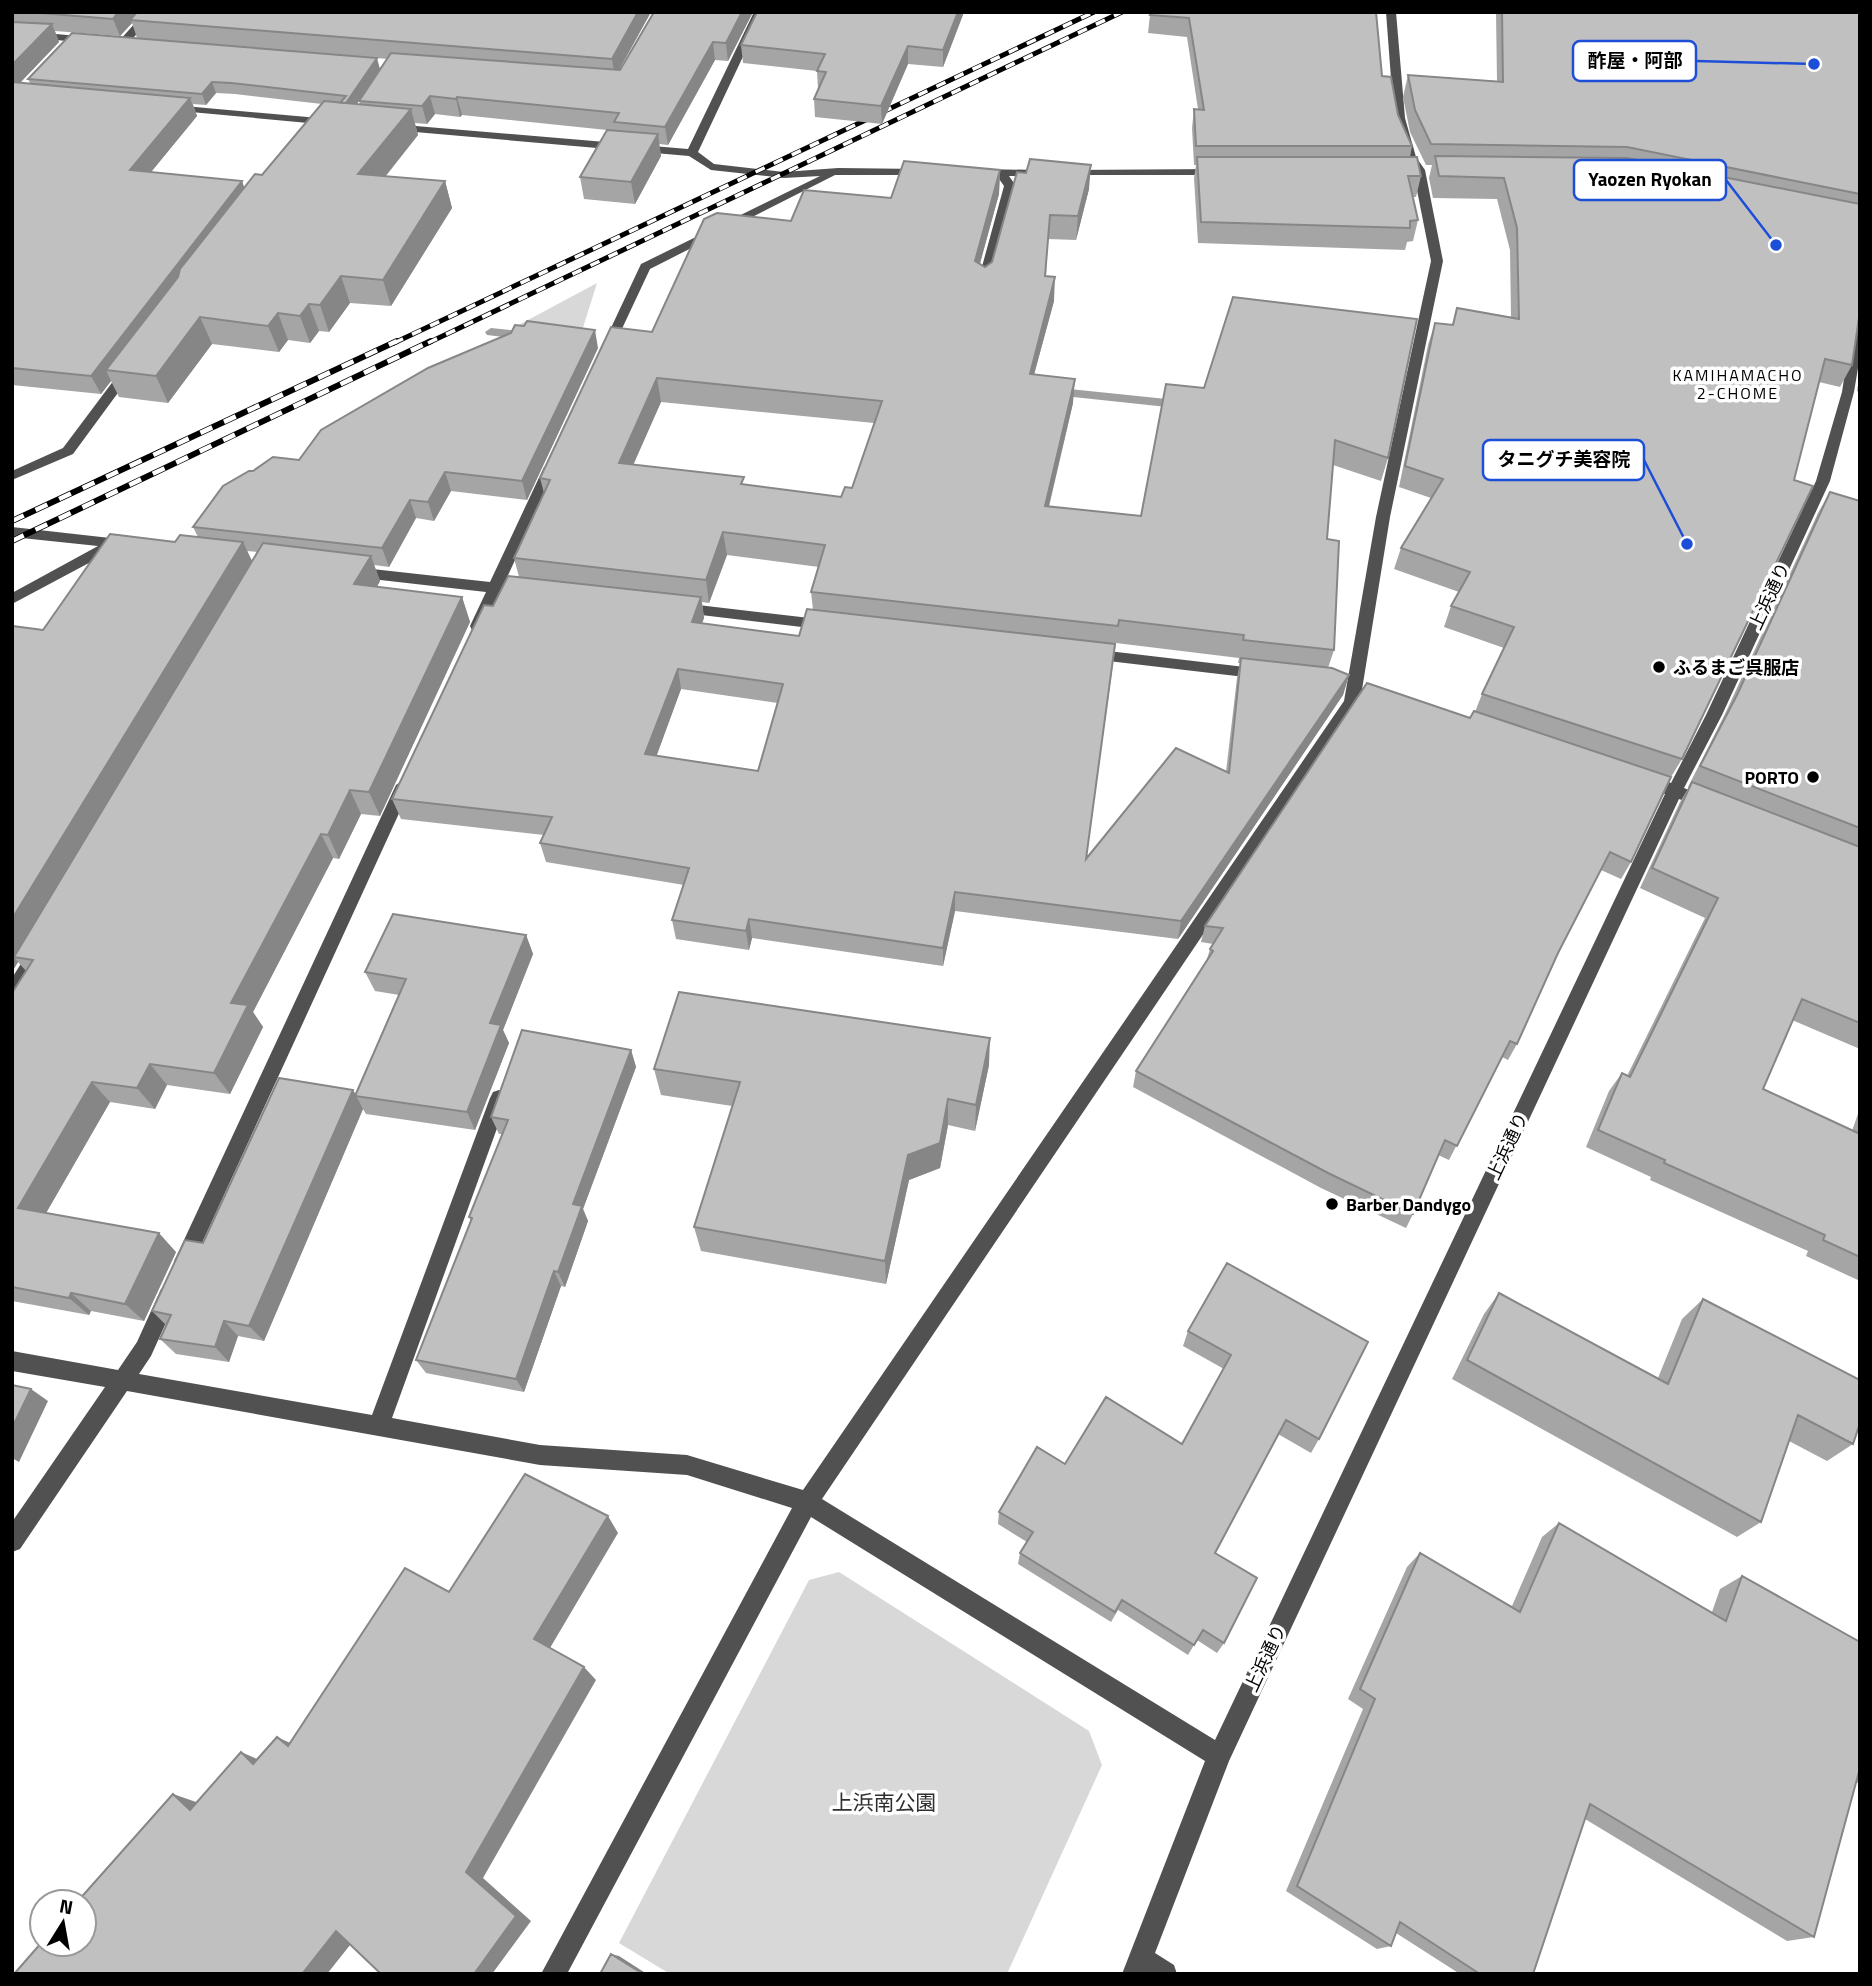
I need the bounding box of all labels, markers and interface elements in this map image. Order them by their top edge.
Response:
callout: 酢屋・阿部 [1573,41,1696,81]
text: 酢屋・阿部 [1587,45,1683,74]
callout: Yaozen Ryokan [1574,160,1726,200]
text: Yaozen Ryokan [1588,164,1712,193]
district label: KAMIHAMACHO 2-CHOME [1672,363,1804,405]
callout: タニグチ美容院 [1483,440,1644,480]
text: タニグチ美容院 [1497,444,1631,473]
street label: 上浜通り [1742,558,1796,634]
place label: ふるまご呉服店 [1673,654,1799,681]
marker: ふるまご呉服店 [1651,659,1667,675]
place label: PORTO [1744,764,1799,791]
marker: PORTO [1805,769,1821,785]
street label: 上浜通り [1480,1108,1534,1184]
place label: Barber Dandygo [1346,1191,1471,1218]
marker: Barber Dandygo [1324,1196,1340,1212]
street label: 上浜通り [1238,1620,1292,1696]
park label: 上浜南公園 [832,1786,937,1818]
north arrow [28,1888,98,1958]
text: N [57,1890,76,1921]

